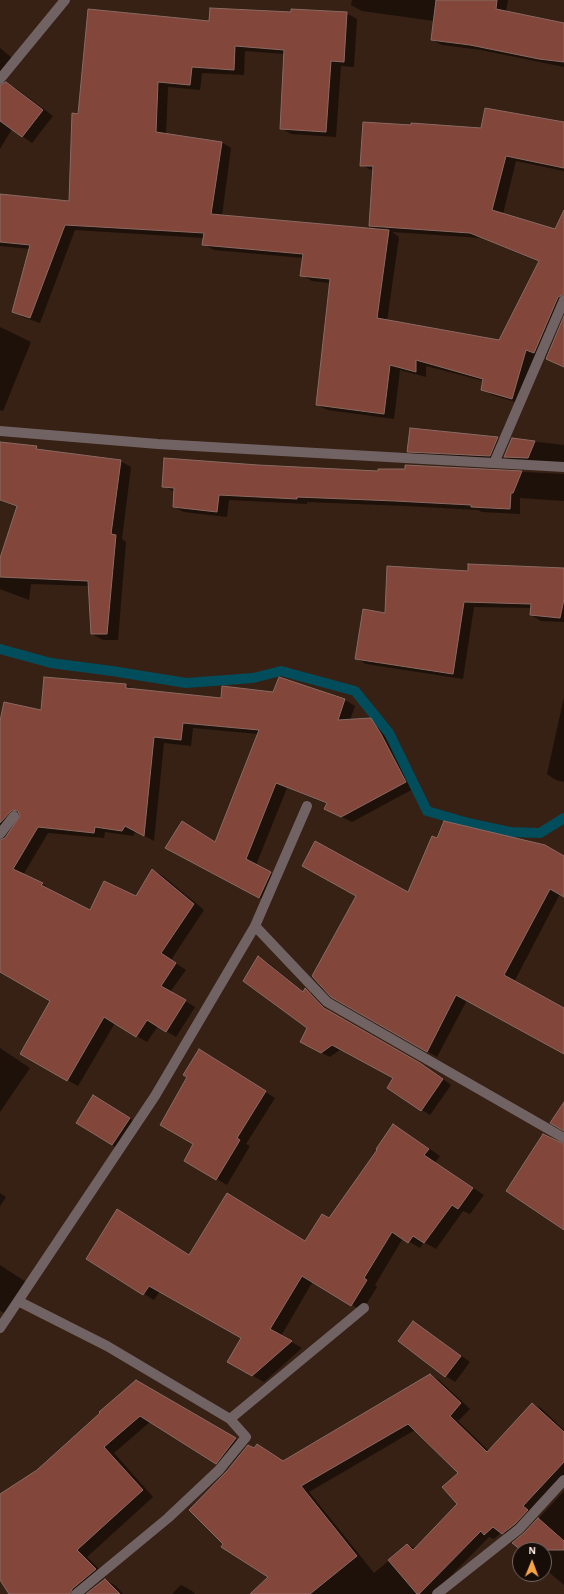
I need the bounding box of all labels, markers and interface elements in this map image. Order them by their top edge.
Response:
north arrow [512,1542,552,1582]
text: N [528,1545,536,1556]

